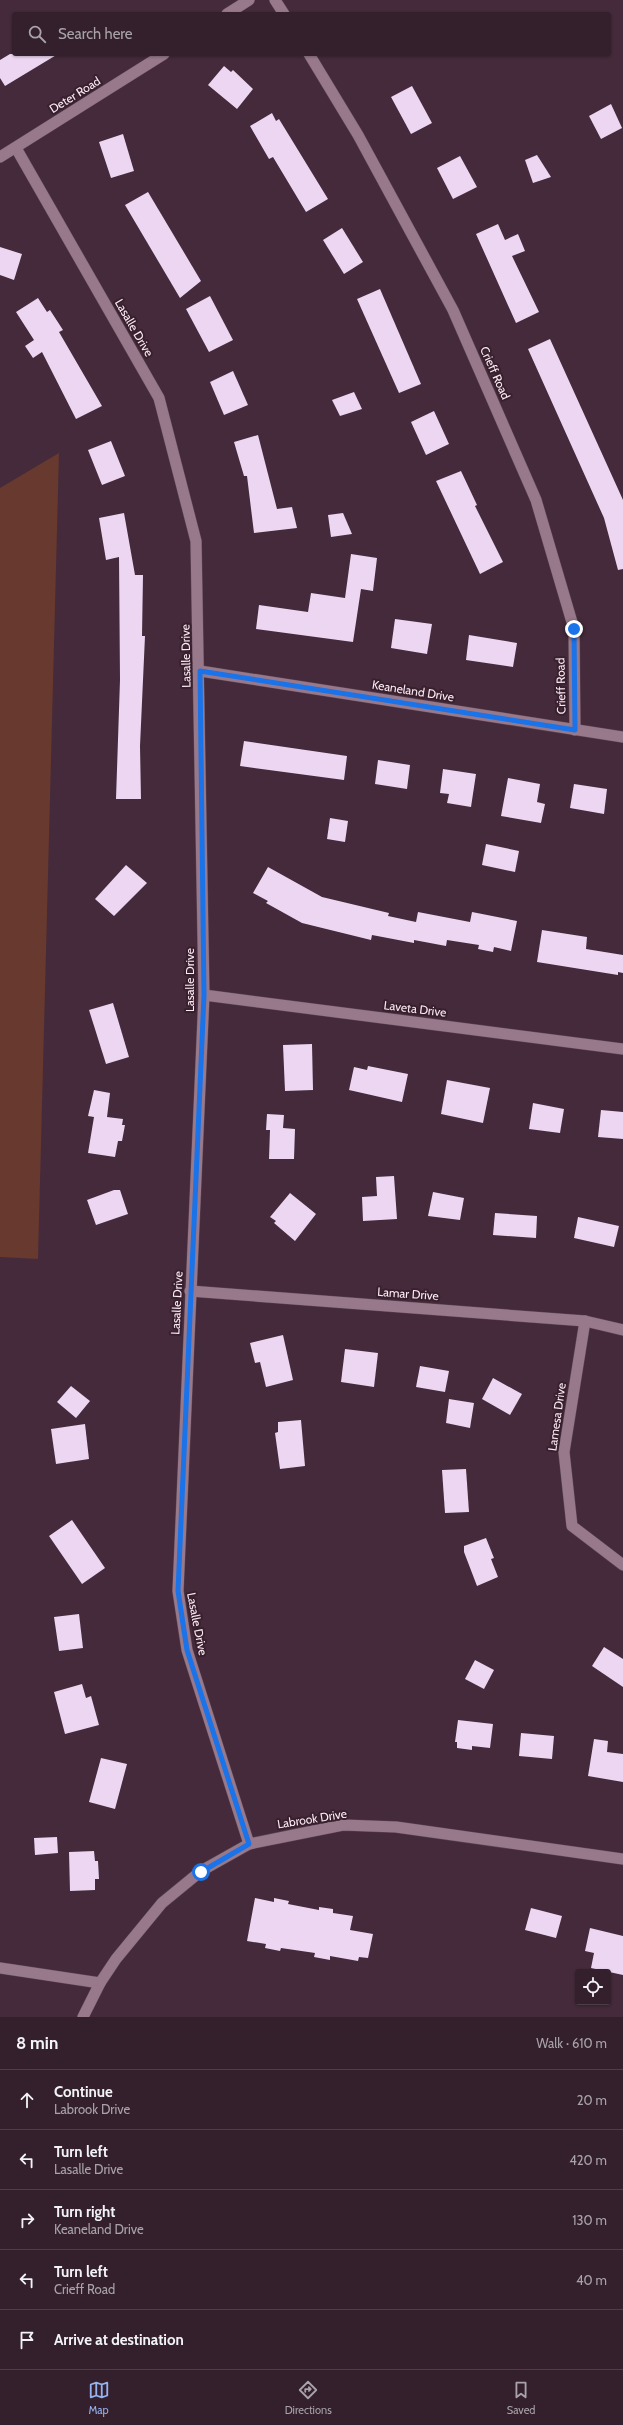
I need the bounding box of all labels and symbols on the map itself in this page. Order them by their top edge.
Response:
street label: Deter Road [46,73,103,116]
street label: Lasalle Drive [112,296,157,359]
street label: Crieff Road [477,344,514,402]
route end [565,620,583,638]
street label: Lasalle Drive [177,624,194,688]
street label: Crieff Road [553,658,568,714]
street label: Keaneland Drive [371,677,455,704]
street label: Lasalle Drive [182,948,197,1012]
street label: Laveta Drive [383,997,447,1020]
street label: Lasalle Drive [167,1271,186,1335]
street label: Lamar Drive [377,1284,439,1303]
street label: Lamesa Drive [544,1382,569,1452]
street label: Lasalle Drive [184,1591,211,1657]
street label: Labrook Drive [276,1806,348,1831]
route start [192,1863,210,1881]

